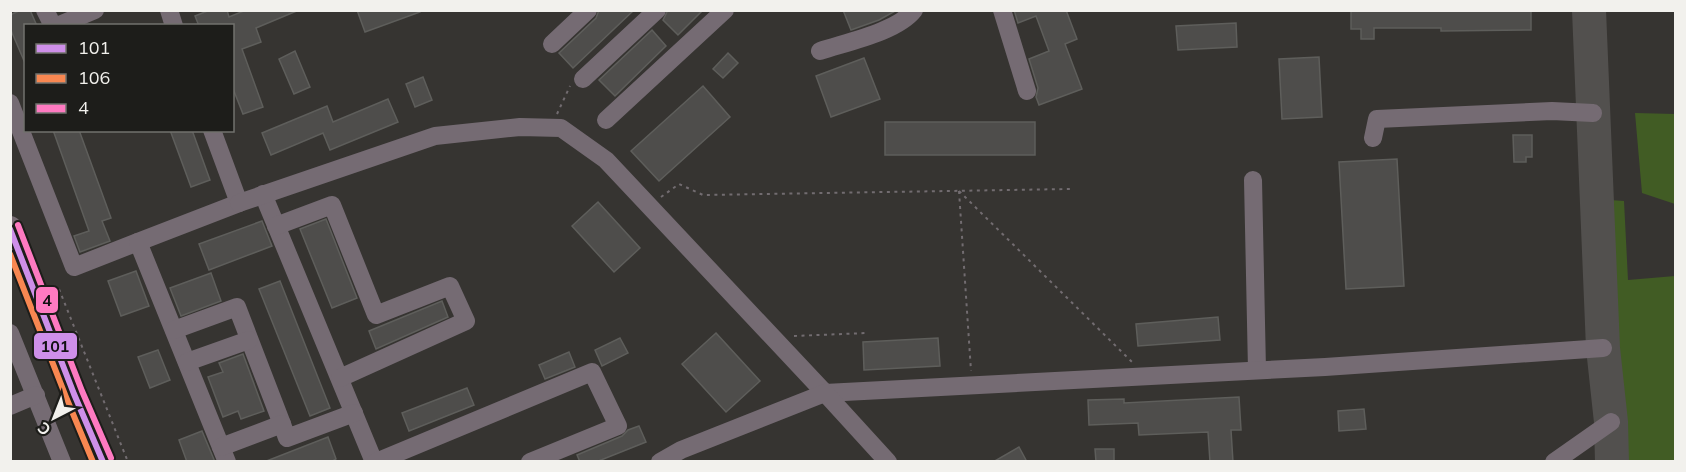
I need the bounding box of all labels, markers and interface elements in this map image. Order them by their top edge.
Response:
legend [24,24,234,132]
text: 101 [78,36,110,59]
text: 106 [78,66,110,89]
text: 4 [78,96,89,119]
line badge: 4 [35,286,59,314]
text: 4 [42,290,52,310]
line badge: 101 [33,332,78,360]
text: 101 [41,336,69,356]
north arrow [24,388,84,448]
text: С [33,418,55,440]

